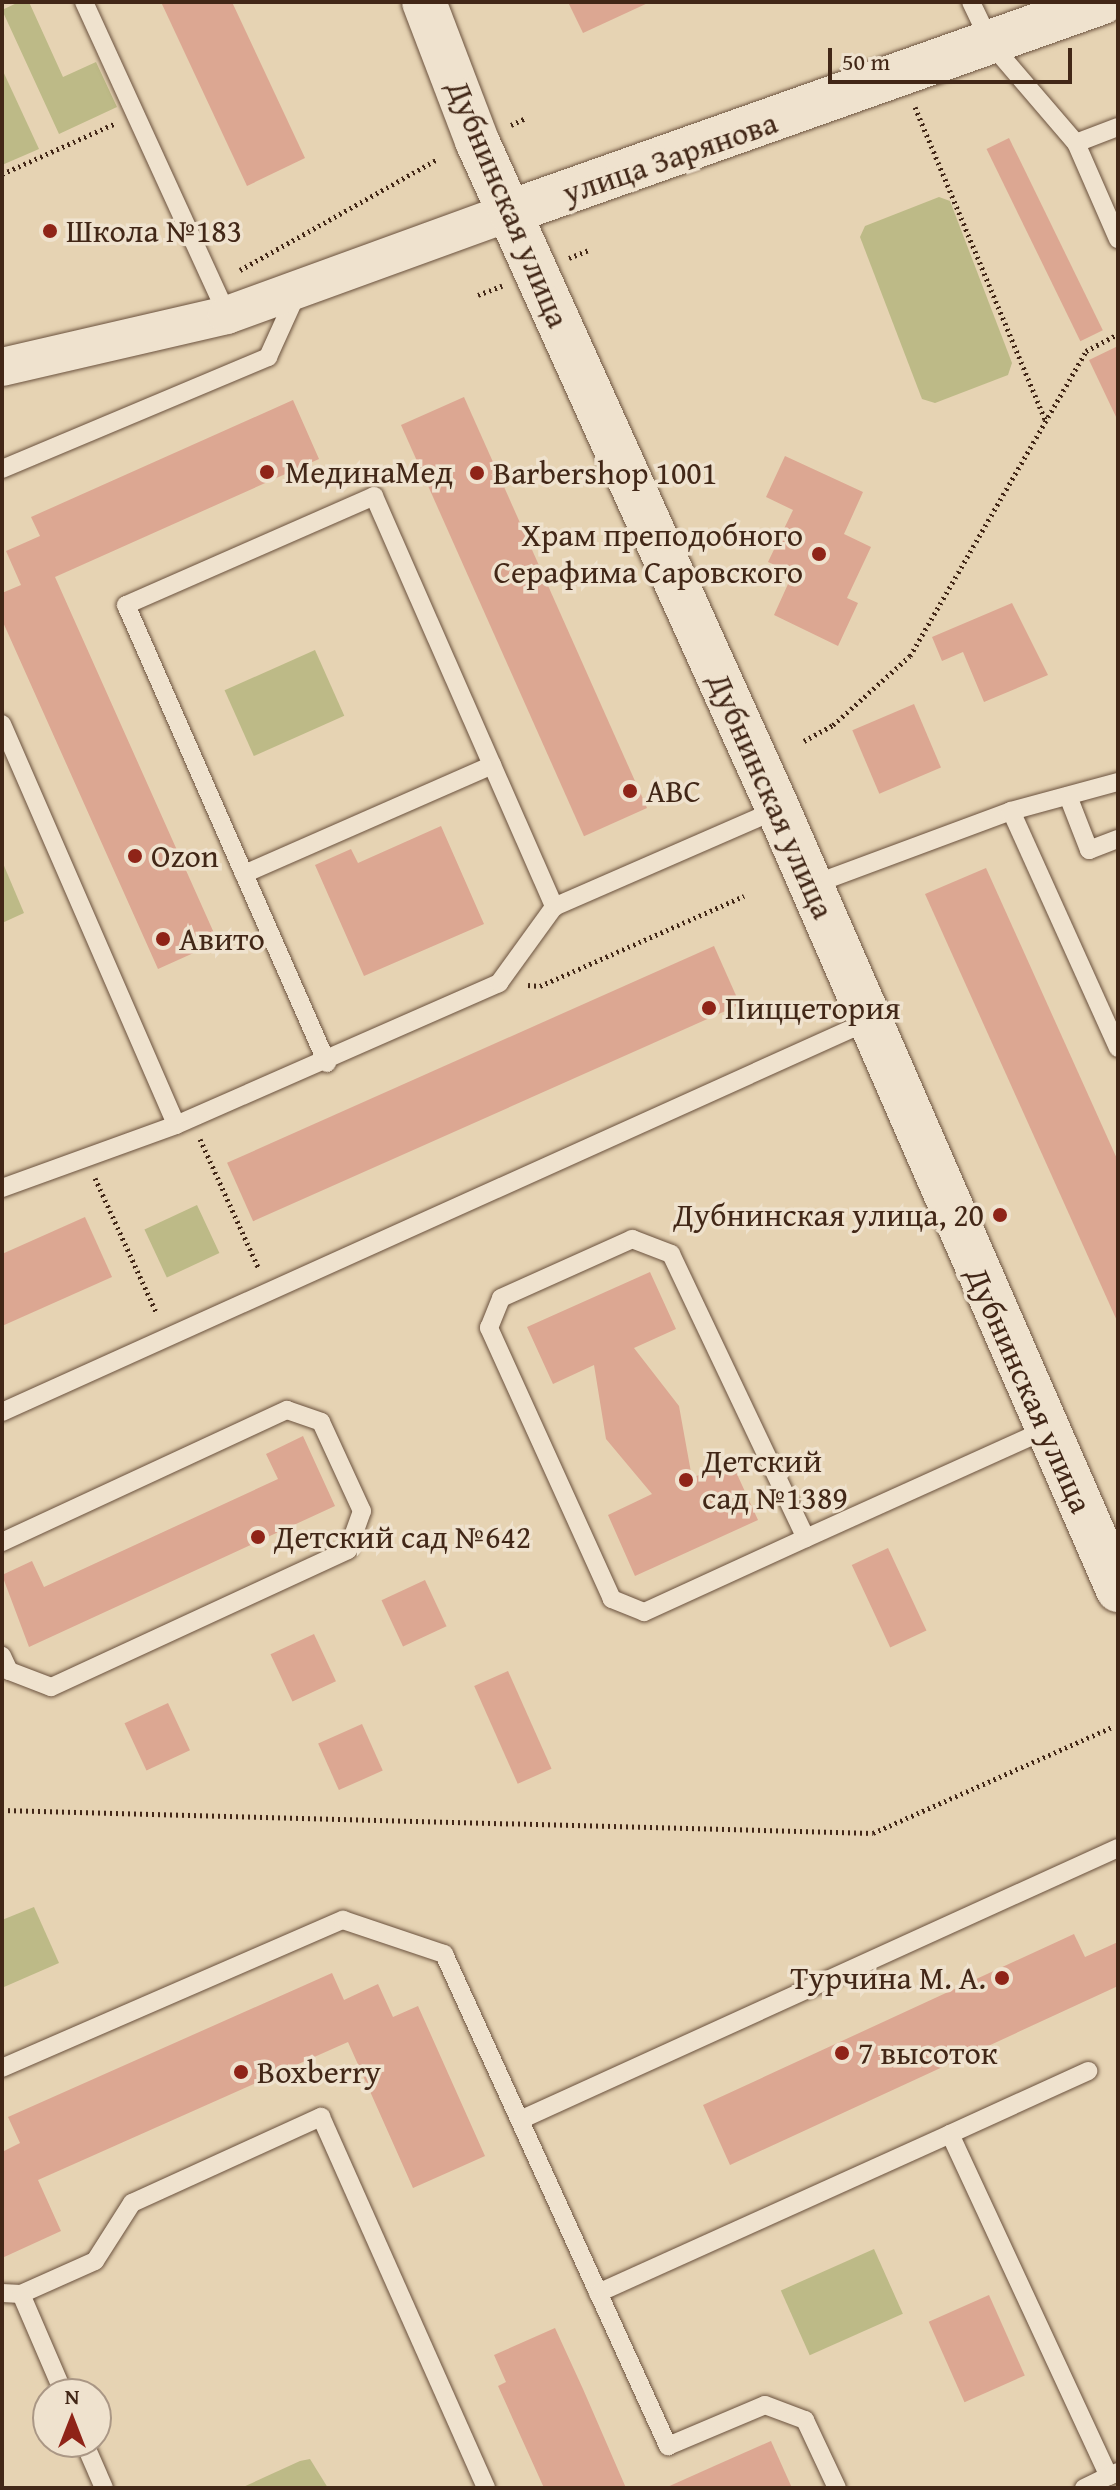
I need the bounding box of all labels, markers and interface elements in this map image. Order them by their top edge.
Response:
scale bar [832,32,1076,82]
text: 50 m [842,44,890,79]
street label: Дубнинская улица [439,74,577,334]
street label: улица Зарянова [558,103,782,213]
place label: Школа №183 [66,212,242,250]
marker: Школа №183 [41,222,59,240]
place label: МединаМед [285,453,453,491]
place label: Barbershop 1001 [493,454,717,492]
marker: МединаМед [256,461,278,483]
marker: Barbershop 1001 [468,464,486,482]
place label: Храм преподобного Серафима Саровского [494,517,803,592]
marker: Храм преподобного Серафима Саровского [810,545,828,563]
street label: Дубнинская улица [700,667,842,925]
place label: ABC [646,772,701,810]
marker: ABC [621,782,639,800]
place label: Ozon [151,837,219,875]
marker: Ozon [126,847,144,865]
place label: Авито [179,920,265,958]
marker: Авито [154,930,172,948]
place label: Пиццетория [725,989,900,1027]
marker: Пиццетория [700,999,718,1017]
place label: Дубнинская улица, 20 [673,1196,984,1234]
marker: Дубнинская улица, 20 [991,1206,1009,1224]
street label: Дубнинская улица [958,1261,1100,1519]
place label: Детский сад №1389 [702,1443,848,1518]
marker: Детский сад №1389 [677,1471,695,1489]
place label: Детский сад №642 [274,1518,531,1556]
marker: Детский сад №642 [249,1528,267,1546]
place label: Турчина М. А. [790,1959,986,1997]
marker: Турчина М. А. [993,1969,1011,1987]
place label: 7 высоток [858,2034,998,2072]
marker: 7 высоток [833,2044,851,2062]
place label: Boxberry [257,2053,381,2091]
marker: Boxberry [232,2063,250,2081]
north arrow [32,2378,112,2458]
text: N [65,2380,79,2412]

